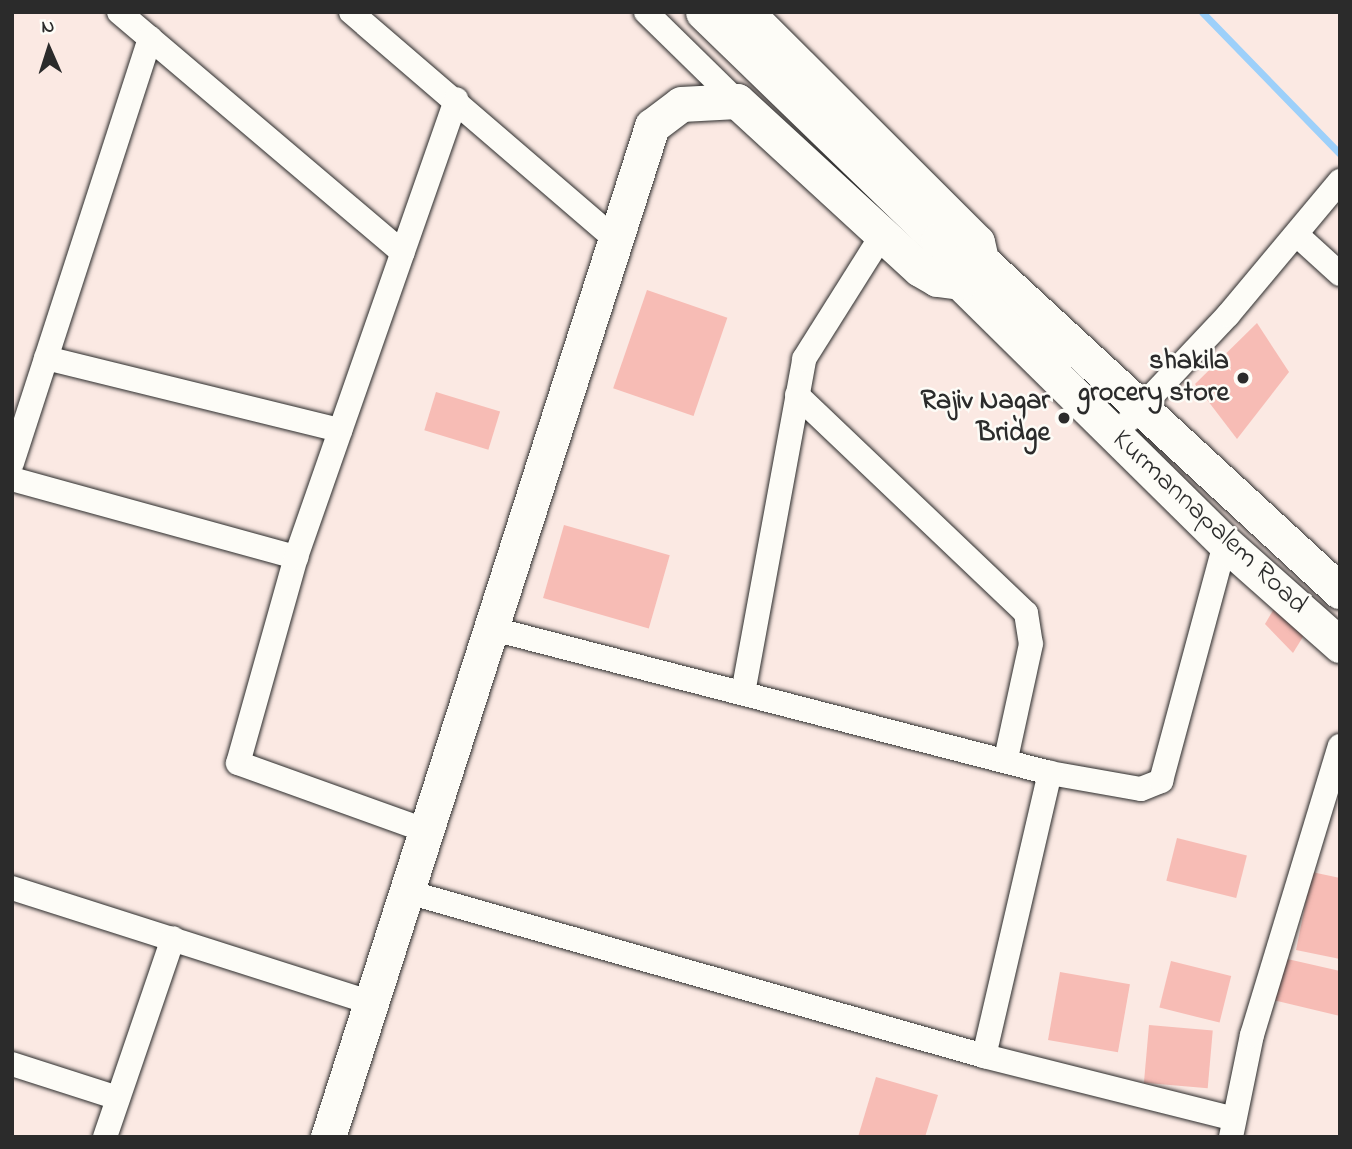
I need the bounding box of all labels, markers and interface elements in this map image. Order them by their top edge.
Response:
north arrow [14,14,84,84]
text: N [41,14,55,41]
place label: shakila grocery store [1077,345,1229,411]
marker: shakila grocery store [1235,370,1251,386]
place label: Rajiv Nagar Bridge [921,385,1050,451]
marker: Rajiv Nagar Bridge [1056,410,1072,426]
street label: Kurmannapalem Road [1104,424,1314,622]

